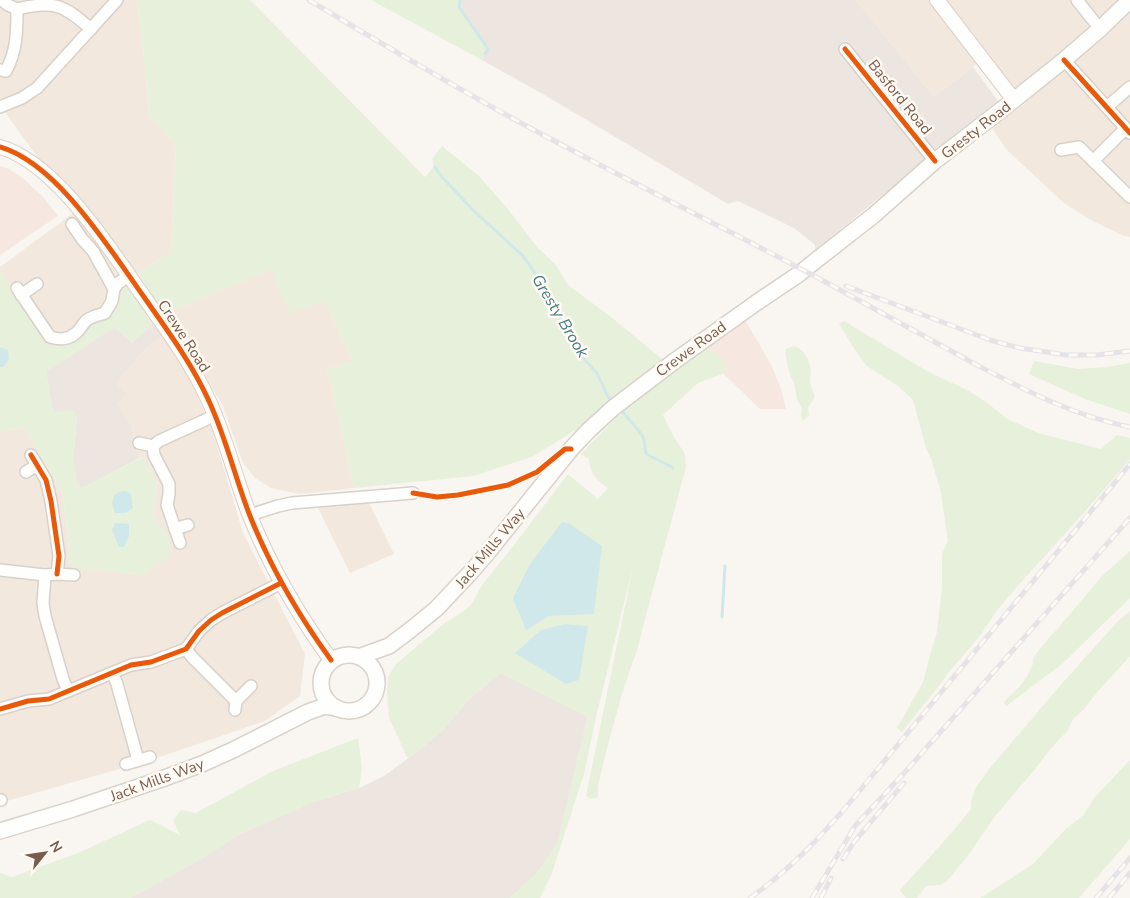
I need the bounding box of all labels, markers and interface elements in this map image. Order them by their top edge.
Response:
street label: Basford Road [864,55,936,139]
street label: Gresty Road [937,97,1015,163]
water label: Gresty Brook [526,270,594,363]
street label: Crewe Road [153,296,215,376]
street label: Crewe Road [652,317,730,381]
street label: Jack Mills Way [450,504,530,593]
street label: Jack Mills Way [106,754,207,807]
north arrow [20,828,70,878]
text: N [45,837,67,856]

